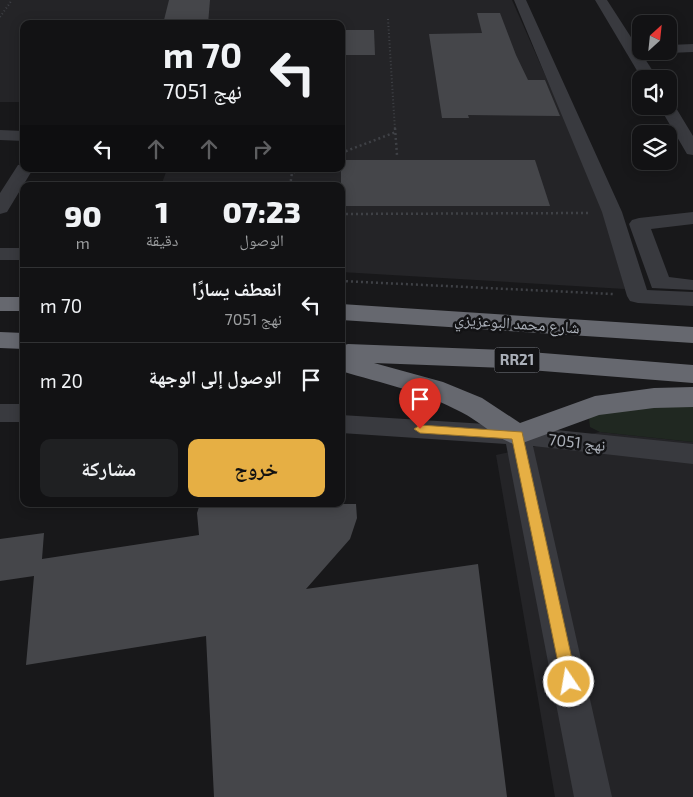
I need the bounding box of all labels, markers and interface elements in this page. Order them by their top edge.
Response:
north arrow [632,15,678,60]
map controls [632,15,677,170]
text: 70 m [163,33,242,75]
icon: left [260,40,325,105]
button: sound [632,70,677,115]
text: نهج 7051 [163,77,242,103]
button: layers [632,125,677,170]
icon: left [89,135,117,163]
icon: ahead [142,135,170,163]
icon: ahead [195,135,223,163]
icon: right [248,135,276,163]
text: 1 [155,193,169,229]
text: 07:23 [222,193,301,229]
text: 90 [64,197,102,233]
text: دقيقة [146,230,178,249]
text: الوصول [239,230,284,249]
text: m [76,233,90,252]
text: انعطف يسارًا [192,277,282,300]
icon: left [297,291,325,319]
text: 70 m [40,294,82,317]
text: نهج 7051 [224,309,282,328]
street label: شارع محمد البوعزيزي [454,309,580,340]
road number: RR21 [494,348,540,372]
text: الوصول إلى الوجهة [149,365,282,388]
icon: arrive [297,366,325,394]
text: 20 m [40,369,83,392]
pin [399,378,441,429]
icon: arrive [406,385,434,413]
street label: نهج 7051 [547,429,607,456]
button: مشاركة [40,439,178,497]
button: خروج [188,439,325,497]
position arrow [542,655,594,707]

